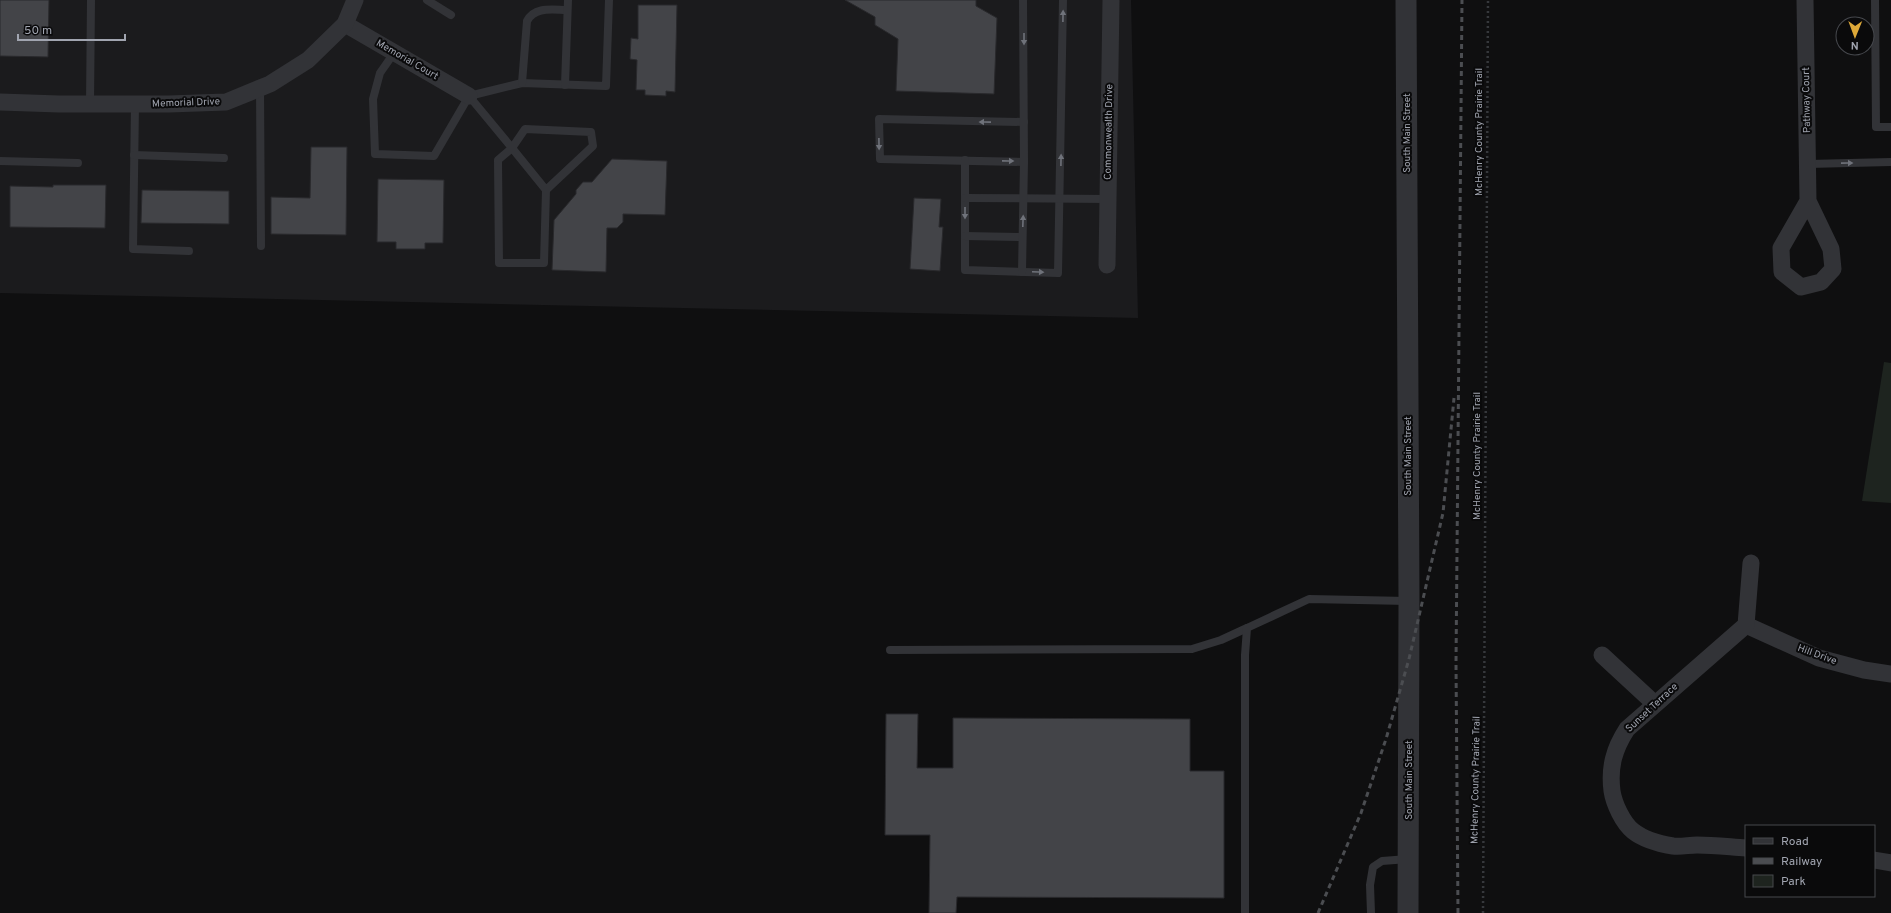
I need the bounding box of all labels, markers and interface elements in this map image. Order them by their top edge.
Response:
one-way arrow [1060,9,1066,22]
scale bar [18,16,125,42]
north arrow [1835,16,1875,56]
text: 50 m [24,23,52,39]
one-way arrow [1021,33,1027,46]
street label: Memorial Court [373,37,441,83]
text: N [1851,38,1859,52]
street label: Pathway Court [1800,67,1814,133]
street label: McHenry County Prairie Trail [1473,68,1486,196]
street label: Commonwealth Drive [1102,84,1116,180]
street label: South Main Street [1401,93,1414,173]
street label: Memorial Drive [152,95,220,111]
one-way arrow [979,118,991,125]
one-way arrow [876,138,882,151]
one-way arrow [1058,153,1064,166]
one-way arrow [1002,158,1014,165]
one-way arrow [1841,160,1854,166]
one-way arrow [962,207,968,220]
one-way arrow [1020,214,1026,227]
one-way arrow [1032,269,1045,275]
street label: McHenry County Prairie Trail [1471,392,1484,520]
street label: South Main Street [1402,416,1415,496]
street label: Hill Drive [1796,642,1838,668]
street label: Sunset Terrace [1623,680,1681,736]
street label: McHenry County Prairie Trail [1468,716,1484,844]
street label: South Main Street [1403,740,1416,820]
legend [1745,825,1875,897]
text: Road [1781,834,1809,850]
text: Railway [1781,854,1822,870]
text: Park [1781,874,1806,890]

